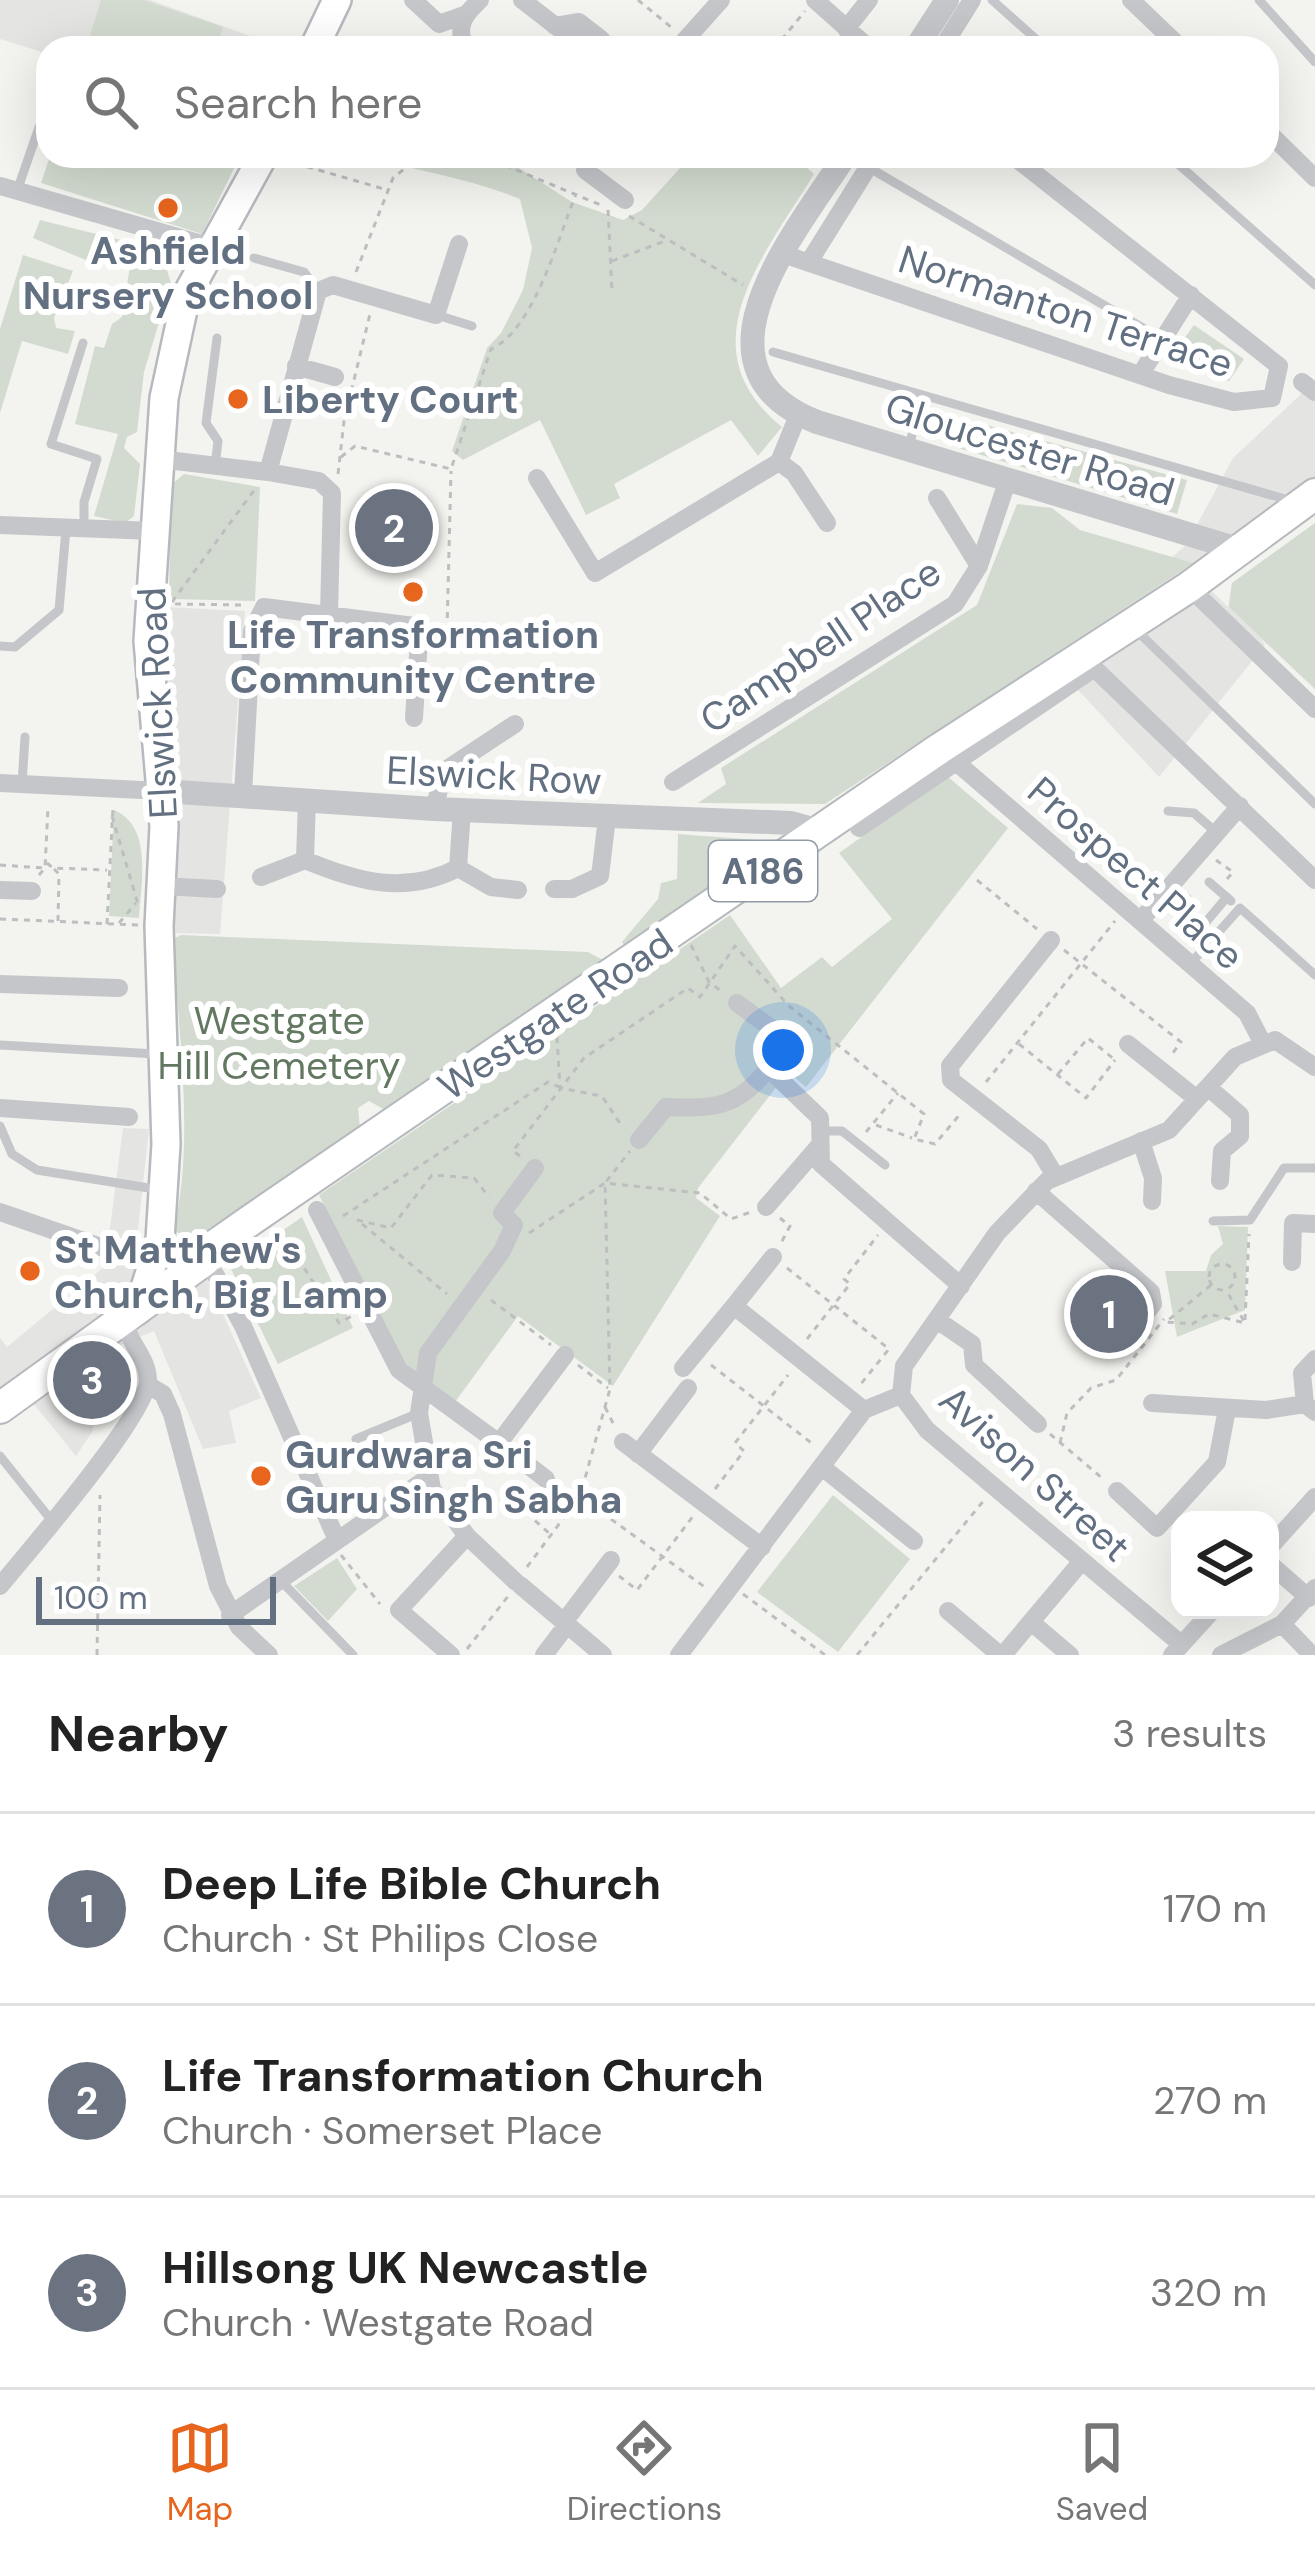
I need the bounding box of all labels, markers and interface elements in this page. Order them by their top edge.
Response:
search box [36,36,1279,168]
icon: search [78,69,144,135]
text: Search here [174,73,422,132]
marker: Ashfield Nursery School [155,195,181,221]
place label: Ashfield Nursery School [23,225,313,321]
street label: Normanton Terrace [892,233,1239,390]
place label: Liberty Court [262,374,518,425]
street label: Gloucester Road [879,381,1180,518]
marker: Liberty Court [225,386,251,412]
pin: 2 [355,483,433,573]
street label: Campbell Place [690,546,950,745]
marker: Life Transformation Community Centre [400,579,426,605]
street label: Elswick Road [126,586,189,820]
place label: Life Transformation Community Centre [227,609,599,705]
street label: Elswick Row [385,744,603,807]
street label: Prospect Place [1017,766,1254,981]
road number: A186 [709,841,817,901]
street label: Westgate Road [428,917,682,1112]
park label: Westgate Hill Cemetery [157,995,401,1091]
your location [753,1020,813,1080]
place label: St Matthew's Church, Big Lamp [54,1224,388,1320]
marker: St Matthew's Church, Big Lamp [17,1258,43,1284]
pin: 1 [1070,1269,1148,1359]
pin: 3 [53,1335,131,1425]
street label: Avison Street [928,1374,1141,1573]
place label: Gurdwara Sri Guru Singh Sabha [285,1429,622,1525]
marker: Gurdwara Sri Guru Singh Sabha [248,1463,274,1489]
map controls [1171,1511,1279,1619]
button: layers [1171,1511,1279,1619]
scale bar [36,1571,276,1624]
text: 100 m [54,1576,148,1619]
text: Nearby [48,1700,229,1767]
text: 3 results [1112,1708,1267,1759]
text: Deep Life Bible Church [162,1854,661,1913]
text: 1 [80,1883,94,1934]
text: 170 m [1163,1883,1267,1934]
text: Church · St Philips Close [162,1913,598,1964]
text: Life Transformation Church [162,2046,764,2105]
text: 2 [76,2075,98,2126]
text: 270 m [1153,2075,1267,2126]
text: Church · Somerset Place [162,2105,602,2156]
text: Hillsong UK Newcastle [162,2238,649,2297]
text: 3 [75,2267,99,2318]
text: 320 m [1150,2267,1267,2318]
text: Church · Westgate Road [162,2297,594,2348]
tab: Map [167,2415,233,2530]
tab: Directions [567,2415,722,2530]
tab: Saved [1056,2415,1148,2530]

